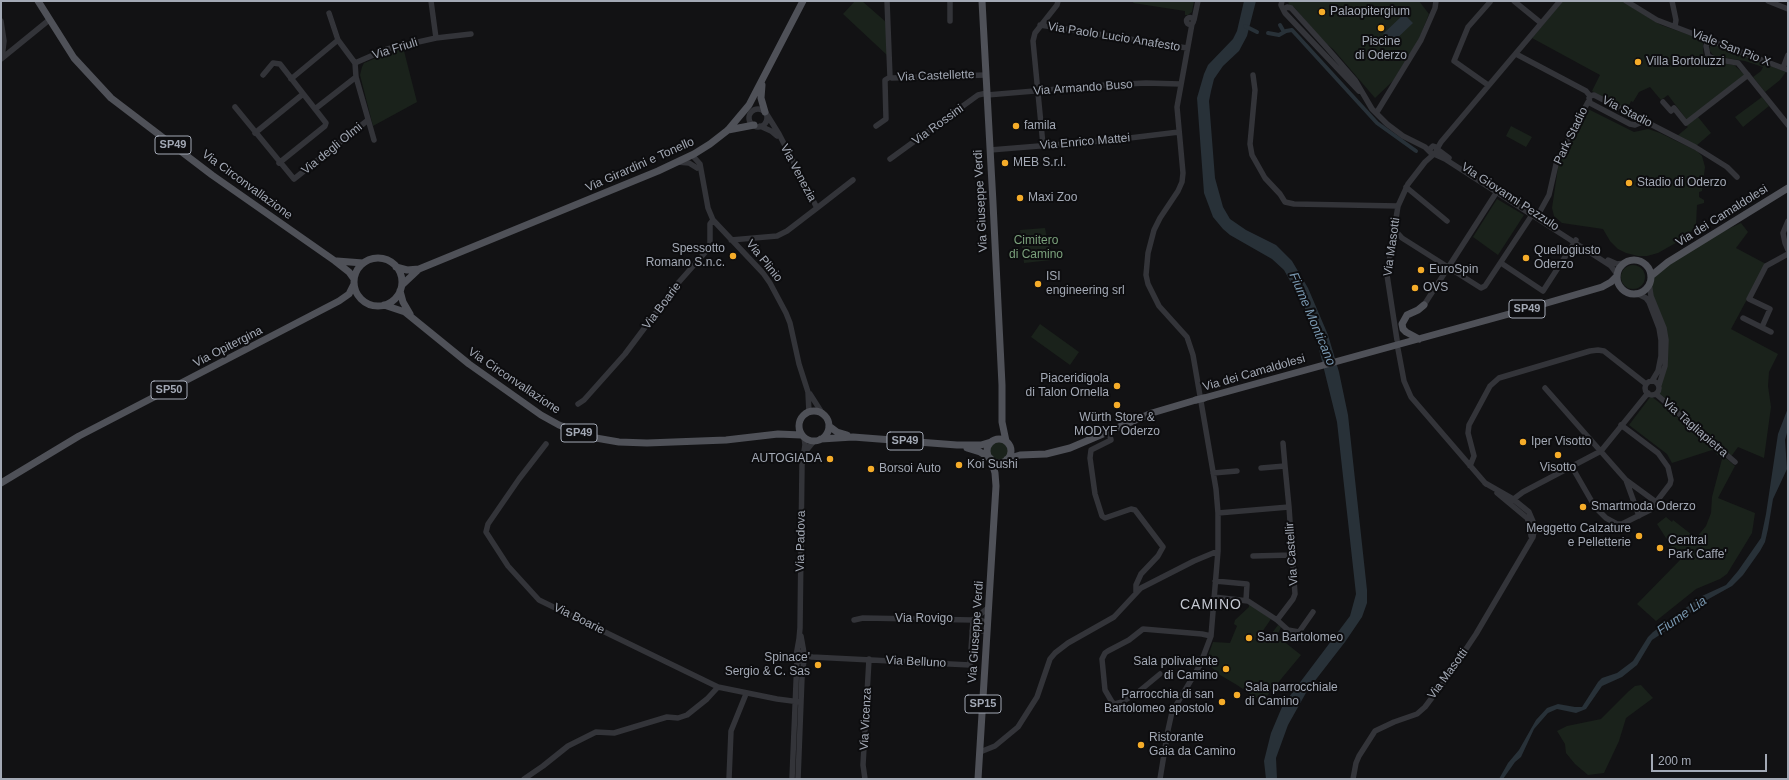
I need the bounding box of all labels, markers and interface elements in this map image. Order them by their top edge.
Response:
place label: Palaopitergium [1330,5,1410,19]
marker: Palaopitergium [1317,7,1327,17]
street label: Via Paolo Lucio Anafesto [1047,19,1181,55]
marker: Piscine di Oderzo [1376,23,1386,33]
street label: Viale San Pio X [1690,26,1772,70]
street label: Via Friuli [371,35,419,63]
place label: Piscine di Oderzo [1355,35,1407,63]
place label: Villa Bortoluzzi [1646,55,1724,69]
marker: Villa Bortoluzzi [1633,57,1643,67]
street label: Via Castellette [897,67,975,85]
street label: Via Armando Buso [1033,77,1133,99]
street label: Via Stadio [1599,93,1655,131]
street label: Via Rossini [910,102,966,148]
street label: Park Stadio [1551,105,1591,167]
place label: famila [1024,119,1056,133]
street label: Via degli Olmi [299,120,365,178]
marker: famila [1011,121,1021,131]
street label: Via Enrico Mattei [1039,131,1131,153]
street label: Via Girardini e Tonello [584,135,696,195]
road number: SP49 [155,136,191,154]
street label: Via Venezia [777,142,819,204]
street label: Via Circonvallazione [199,147,295,223]
street label: Via Giuseppe Verdi [971,149,991,253]
place label: MEB S.r.l. [1013,156,1066,170]
marker: MEB S.r.l. [1000,158,1010,168]
street label: Via Giovanni Pezzulo [1458,160,1562,234]
place label: Stadio di Oderzo [1637,176,1726,190]
marker: Stadio di Oderzo [1624,178,1634,188]
street label: Via dei Camaldolesi [1673,182,1771,250]
place label: Maxi Zoo [1028,191,1077,205]
marker: Maxi Zoo [1015,193,1025,203]
street label: Via Masotti [1381,217,1403,277]
park label: Cimitero di Camino [1009,234,1063,262]
street label: Via Plinio [743,237,785,285]
place label: Spessotto Romano S.n.c. [646,242,725,270]
place label: Quellogiusto Oderzo [1534,244,1601,272]
marker: Spessotto Romano S.n.c. [728,251,738,261]
marker: Quellogiusto Oderzo [1521,253,1531,263]
place label: EuroSpin [1429,263,1478,277]
marker: EuroSpin [1416,265,1426,275]
place label: ISI engineering srl [1046,270,1125,298]
water label: Fiume Monticano [1285,270,1339,368]
marker: ISI engineering srl [1033,279,1043,289]
street label: Via Boarie [640,280,684,332]
place label: OVS [1423,281,1448,295]
marker: OVS [1410,283,1420,293]
road number: SP49 [1509,300,1545,318]
street label: Via Opitergina [191,323,265,371]
street label: Via Circonvallazione [465,345,563,417]
street label: Via dei Camaldolesi [1201,351,1307,395]
place label: Piaceridigola di Talon Ornella [1026,372,1109,400]
road number: SP50 [151,381,187,399]
marker: Piaceridigola di Talon Ornella [1112,381,1122,391]
street label: Via Tagliapietra [1659,396,1731,460]
marker: Würth Store & MODYF Oderzo [1112,400,1122,410]
place label: Würth Store & MODYF Oderzo [1074,411,1160,439]
road number: SP49 [561,424,597,442]
road number: SP49 [887,432,923,450]
place label: Iper Visotto [1531,435,1591,449]
marker: Iper Visotto [1518,437,1528,447]
marker: Visotto [1553,450,1563,460]
place label: AUTOGIADA [752,452,822,466]
marker: AUTOGIADA [825,454,835,464]
place label: Koi Sushi [967,458,1018,472]
marker: Koi Sushi [954,460,964,470]
place label: Visotto [1540,461,1576,475]
place label: Borsoi Auto [879,462,941,476]
marker: Borsoi Auto [866,464,876,474]
place label: Smartmoda Oderzo [1591,500,1696,514]
marker: Smartmoda Oderzo [1578,502,1588,512]
street label: Via Padova [793,510,809,572]
street label: Via Castellir [1283,522,1301,586]
place label: Meggetto Calzature e Pelletterie [1526,522,1631,550]
marker: Meggetto Calzature e Pelletterie [1634,531,1644,541]
place label: Central Park Caffe' [1668,534,1727,562]
marker: Central Park Caffe' [1655,543,1665,553]
street label: Via Giuseppe Verdi [965,580,987,684]
water label: Fiume Lia [1654,593,1710,639]
district label: CAMINO [1180,597,1242,613]
street label: Via Boarie [551,600,607,638]
street label: Via Rovigo [895,612,953,626]
place label: San Bartolomeo [1257,631,1343,645]
marker: San Bartolomeo [1244,633,1254,643]
street label: Via Masotti [1425,646,1471,702]
place label: Spinace' Sergio & C. Sas [725,651,810,679]
street label: Via Belluno [885,653,947,671]
place label: Sala polivalente di Camino [1133,655,1218,683]
marker: Spinace' Sergio & C. Sas [813,660,823,670]
marker: Sala polivalente di Camino [1221,664,1231,674]
place label: Sala parrocchiale di Camino [1245,681,1338,709]
street label: Via Vicenza [857,687,875,751]
place label: Parrocchia di san Bartolomeo apostolo [1104,688,1214,716]
marker: Sala parrocchiale di Camino [1232,690,1242,700]
road number: SP15 [965,695,1001,713]
marker: Parrocchia di san Bartolomeo apostolo [1217,697,1227,707]
place label: Ristorante Gaia da Camino [1149,731,1236,759]
marker: Ristorante Gaia da Camino [1136,740,1146,750]
scale bar [1653,746,1769,772]
text: 200 m [1658,754,1691,768]

